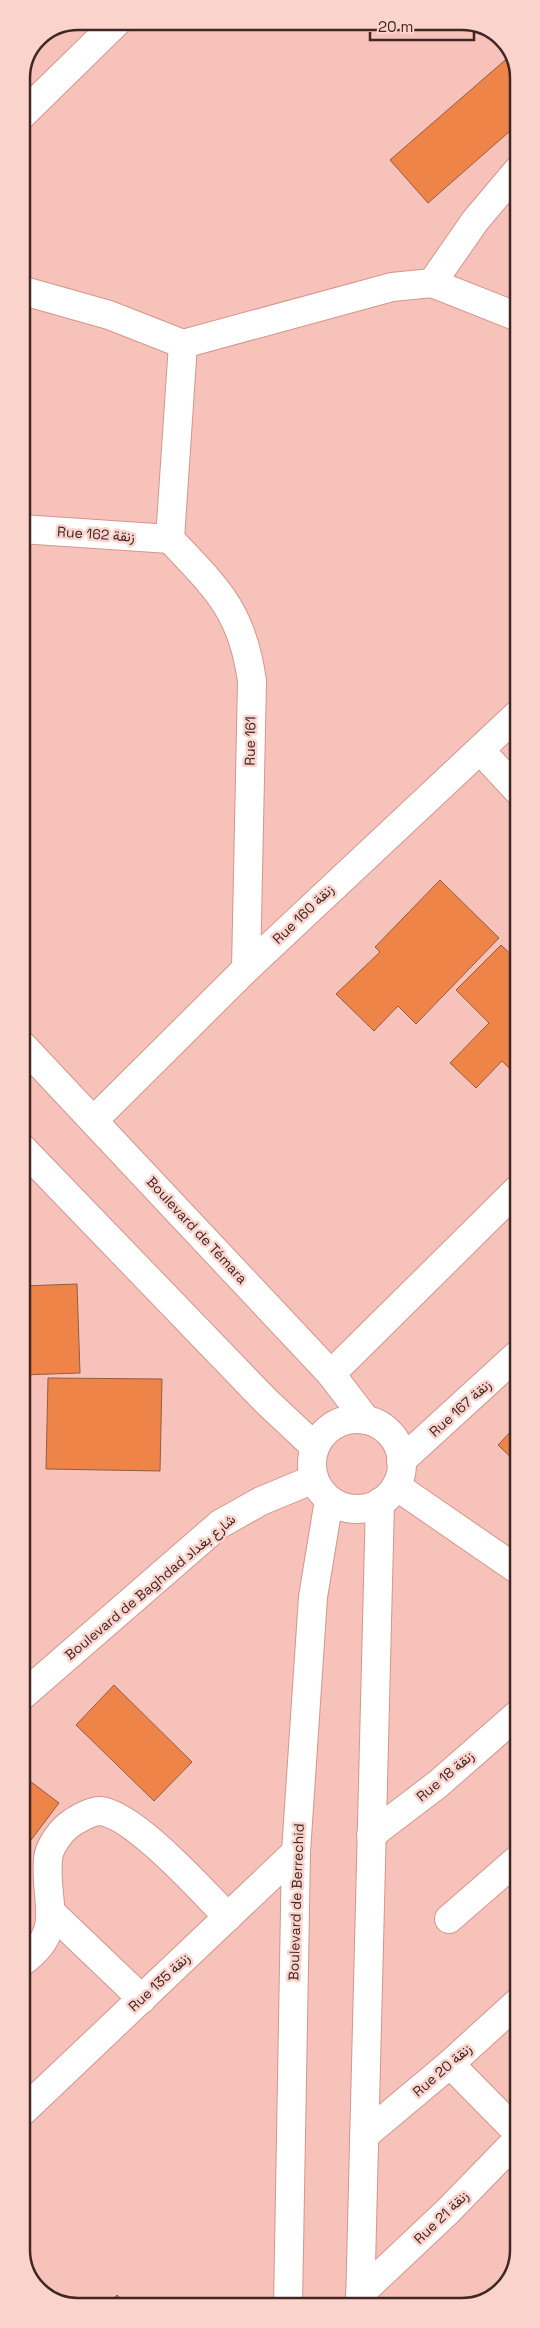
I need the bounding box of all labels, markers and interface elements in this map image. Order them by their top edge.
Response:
scale bar [370,10,474,42]
text: 20 m [378,17,413,36]
street label: Rue 162 زنقة [57,522,136,546]
street label: Rue 161 [241,716,259,766]
street label: Rue 160 زنقة [269,880,338,948]
street label: Boulevard de Témara [143,1173,251,1287]
street label: Rue 167 زنقة [425,1375,495,1440]
street label: Boulevard de Baghdad شارع بغداد [61,1510,240,1665]
street label: Rue 18 زنقة [413,1747,478,1805]
street label: Boulevard de Berrechid [284,1823,308,1981]
street label: Rue 135 زنقة [124,1949,194,2015]
street label: Rue 20 زنقة [409,2039,475,2101]
street label: Rue 21 زنقة [410,2186,472,2248]

